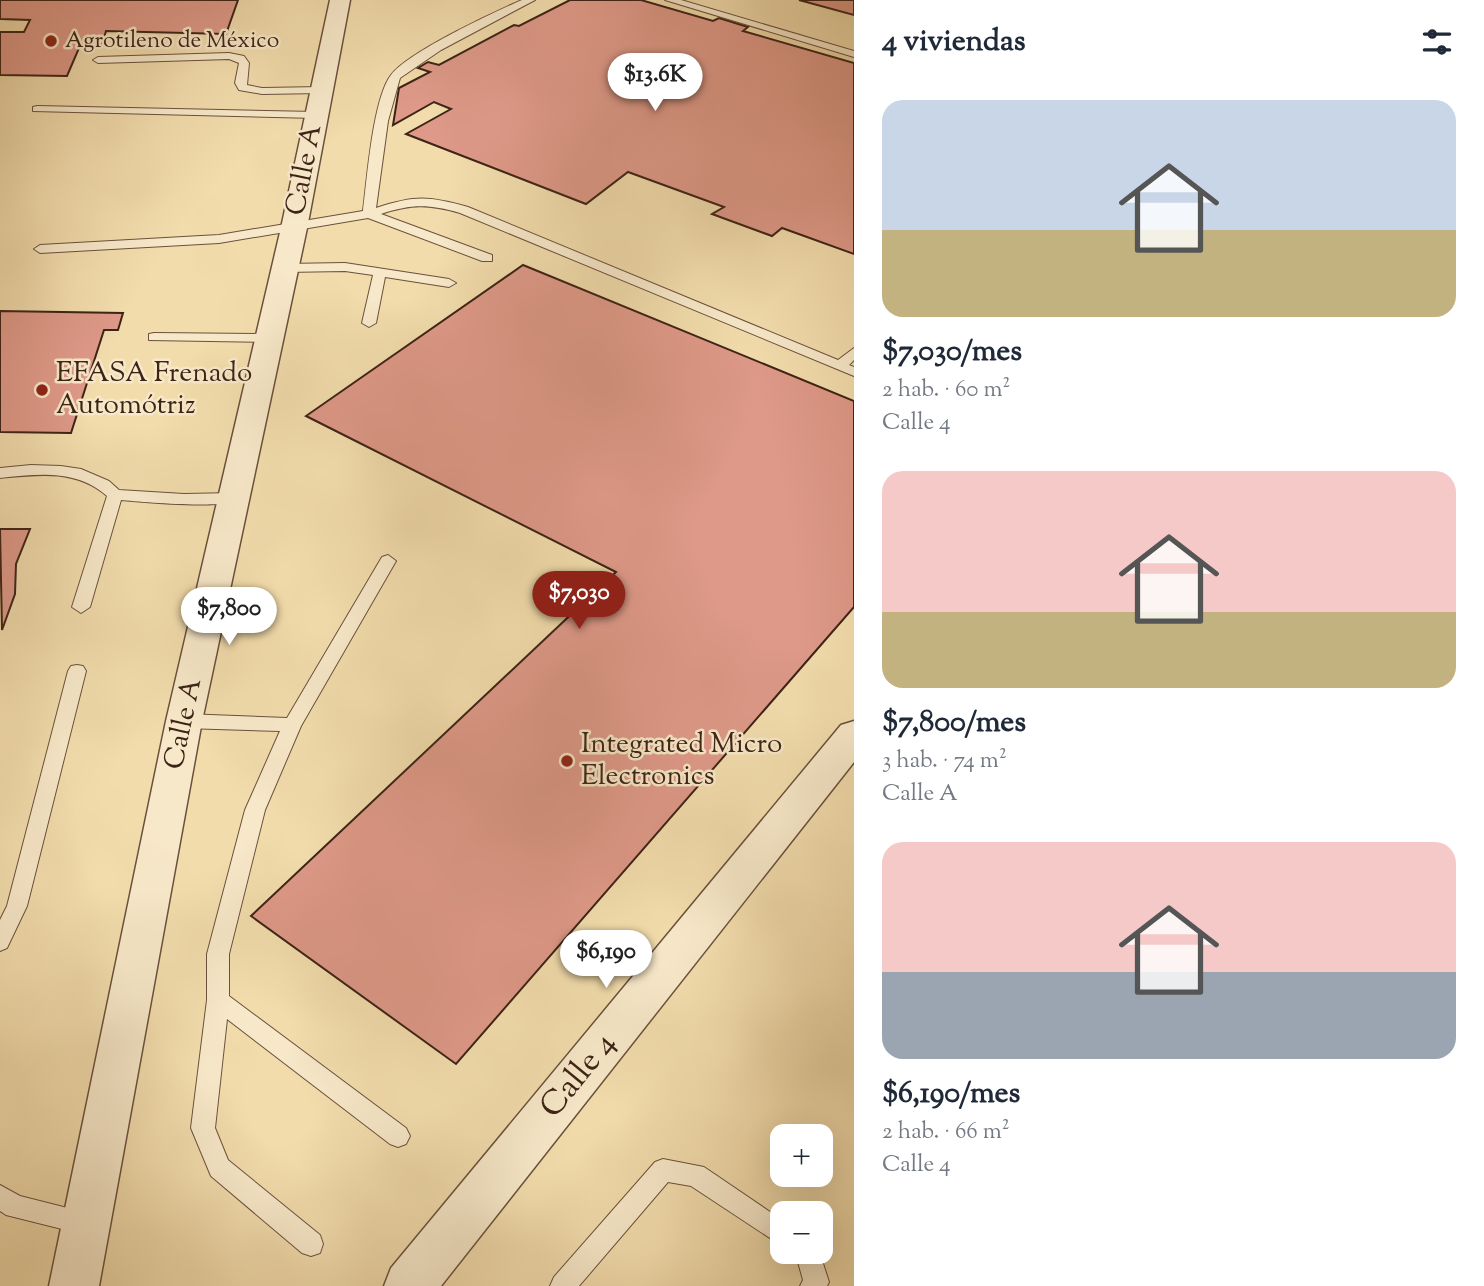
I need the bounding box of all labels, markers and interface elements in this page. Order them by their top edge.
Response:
text: 4 viviendas [882,21,1026,64]
icon: filters [1418,23,1456,61]
place label: Agrotileno de México [65,25,279,58]
marker: Agrotileno de México [43,33,59,49]
pin: $13.6K [598,54,712,113]
text: $13.6K [624,59,686,92]
street label: Calle A [277,121,333,219]
icon: home [1106,145,1232,271]
text: $7,030/mes [882,331,1022,374]
place label: EFASA Frenado Automótriz [56,354,252,426]
text: 2 hab. · 60 m² [882,374,1010,407]
marker: EFASA Frenado Automótriz [34,382,50,398]
text: Calle 4 [882,407,951,440]
icon: home [1106,516,1232,642]
pin: $7,030 [522,572,636,631]
text: $7,030 [548,577,610,610]
pin: $7,800 [172,588,286,647]
text: $7,800 [197,593,261,626]
street label: Calle A [155,675,213,773]
text: $7,800/mes [882,702,1026,745]
place label: Integrated Micro Electronics [581,725,782,797]
text: 3 hab. · 74 m² [882,745,1007,778]
marker: Integrated Micro Electronics [559,753,575,769]
text: Calle A [882,778,958,811]
icon: home [1106,887,1232,1013]
pin: $6,190 [549,930,663,990]
text: $6,190 [576,936,636,969]
street label: Calle 4 [529,1023,629,1129]
text: $6,190/mes [882,1073,1020,1116]
text: 2 hab. · 66 m² [882,1116,1009,1149]
map controls [770,1124,833,1264]
button: + [770,1124,833,1187]
text: Calle 4 [882,1149,951,1182]
button: − [770,1201,833,1264]

